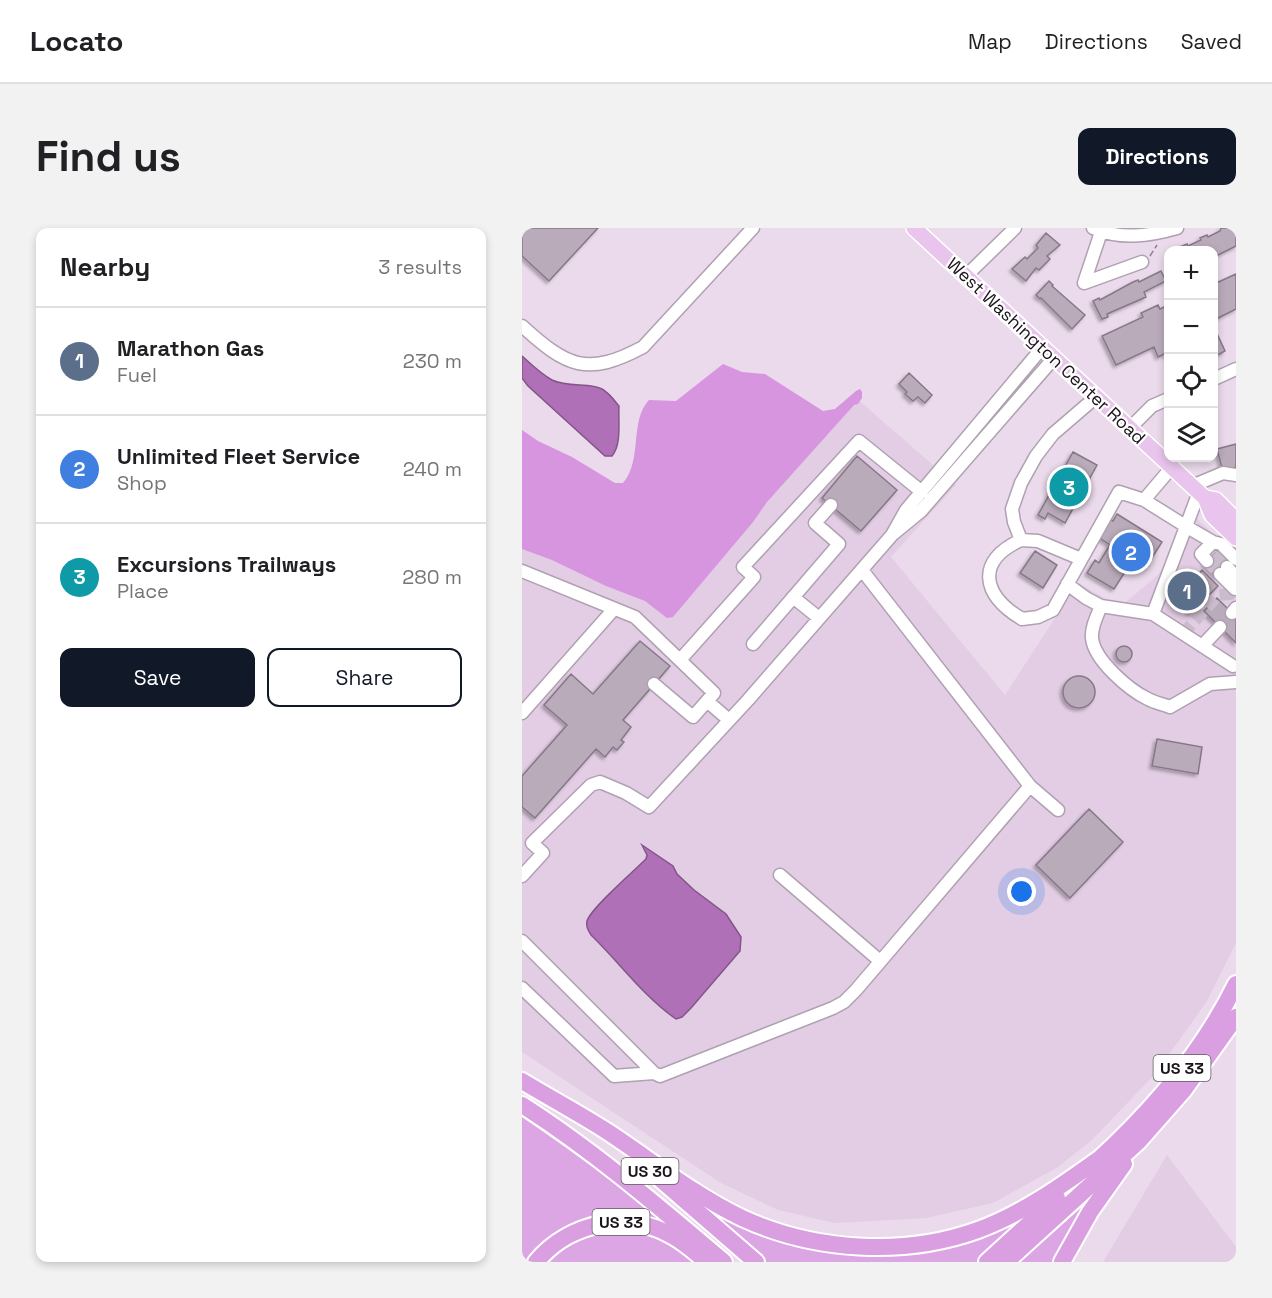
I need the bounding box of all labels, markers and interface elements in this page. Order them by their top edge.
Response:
text: Locato [30,23,123,59]
text: Map [968,28,1012,55]
text: Directions [1045,28,1148,55]
text: Saved [1181,28,1242,55]
button: Directions [1078,128,1236,185]
text: Find us [36,130,181,183]
map controls [1164,246,1218,462]
button: + [1164,246,1218,300]
text: Nearby [60,250,150,284]
street label: West Washington Center Road [942,252,1151,449]
text: 3 results [378,254,462,280]
button: − [1164,300,1218,354]
text: Marathon Gas [117,334,264,362]
text: 1 [75,348,84,374]
text: 230 m [403,348,462,374]
button: locate [1164,354,1218,408]
text: Fuel [117,362,157,388]
button: layers [1164,408,1218,462]
text: Unlimited Fleet Service [117,442,360,470]
text: 2 [74,456,85,482]
text: 240 m [403,456,462,482]
pin: 3 [1050,464,1088,510]
text: Shop [117,470,167,496]
pin: 2 [1112,530,1150,574]
text: Excursions Trailways [117,550,336,578]
text: 3 [73,564,86,590]
text: 280 m [402,564,462,590]
pin: 1 [1168,568,1206,614]
text: Place [117,578,169,604]
button: Save [60,648,255,707]
button: Share [267,648,462,707]
your location [1007,877,1036,906]
road number: US 33 [1154,1055,1210,1081]
road number: US 30 [622,1158,678,1184]
road number: US 33 [592,1209,650,1235]

